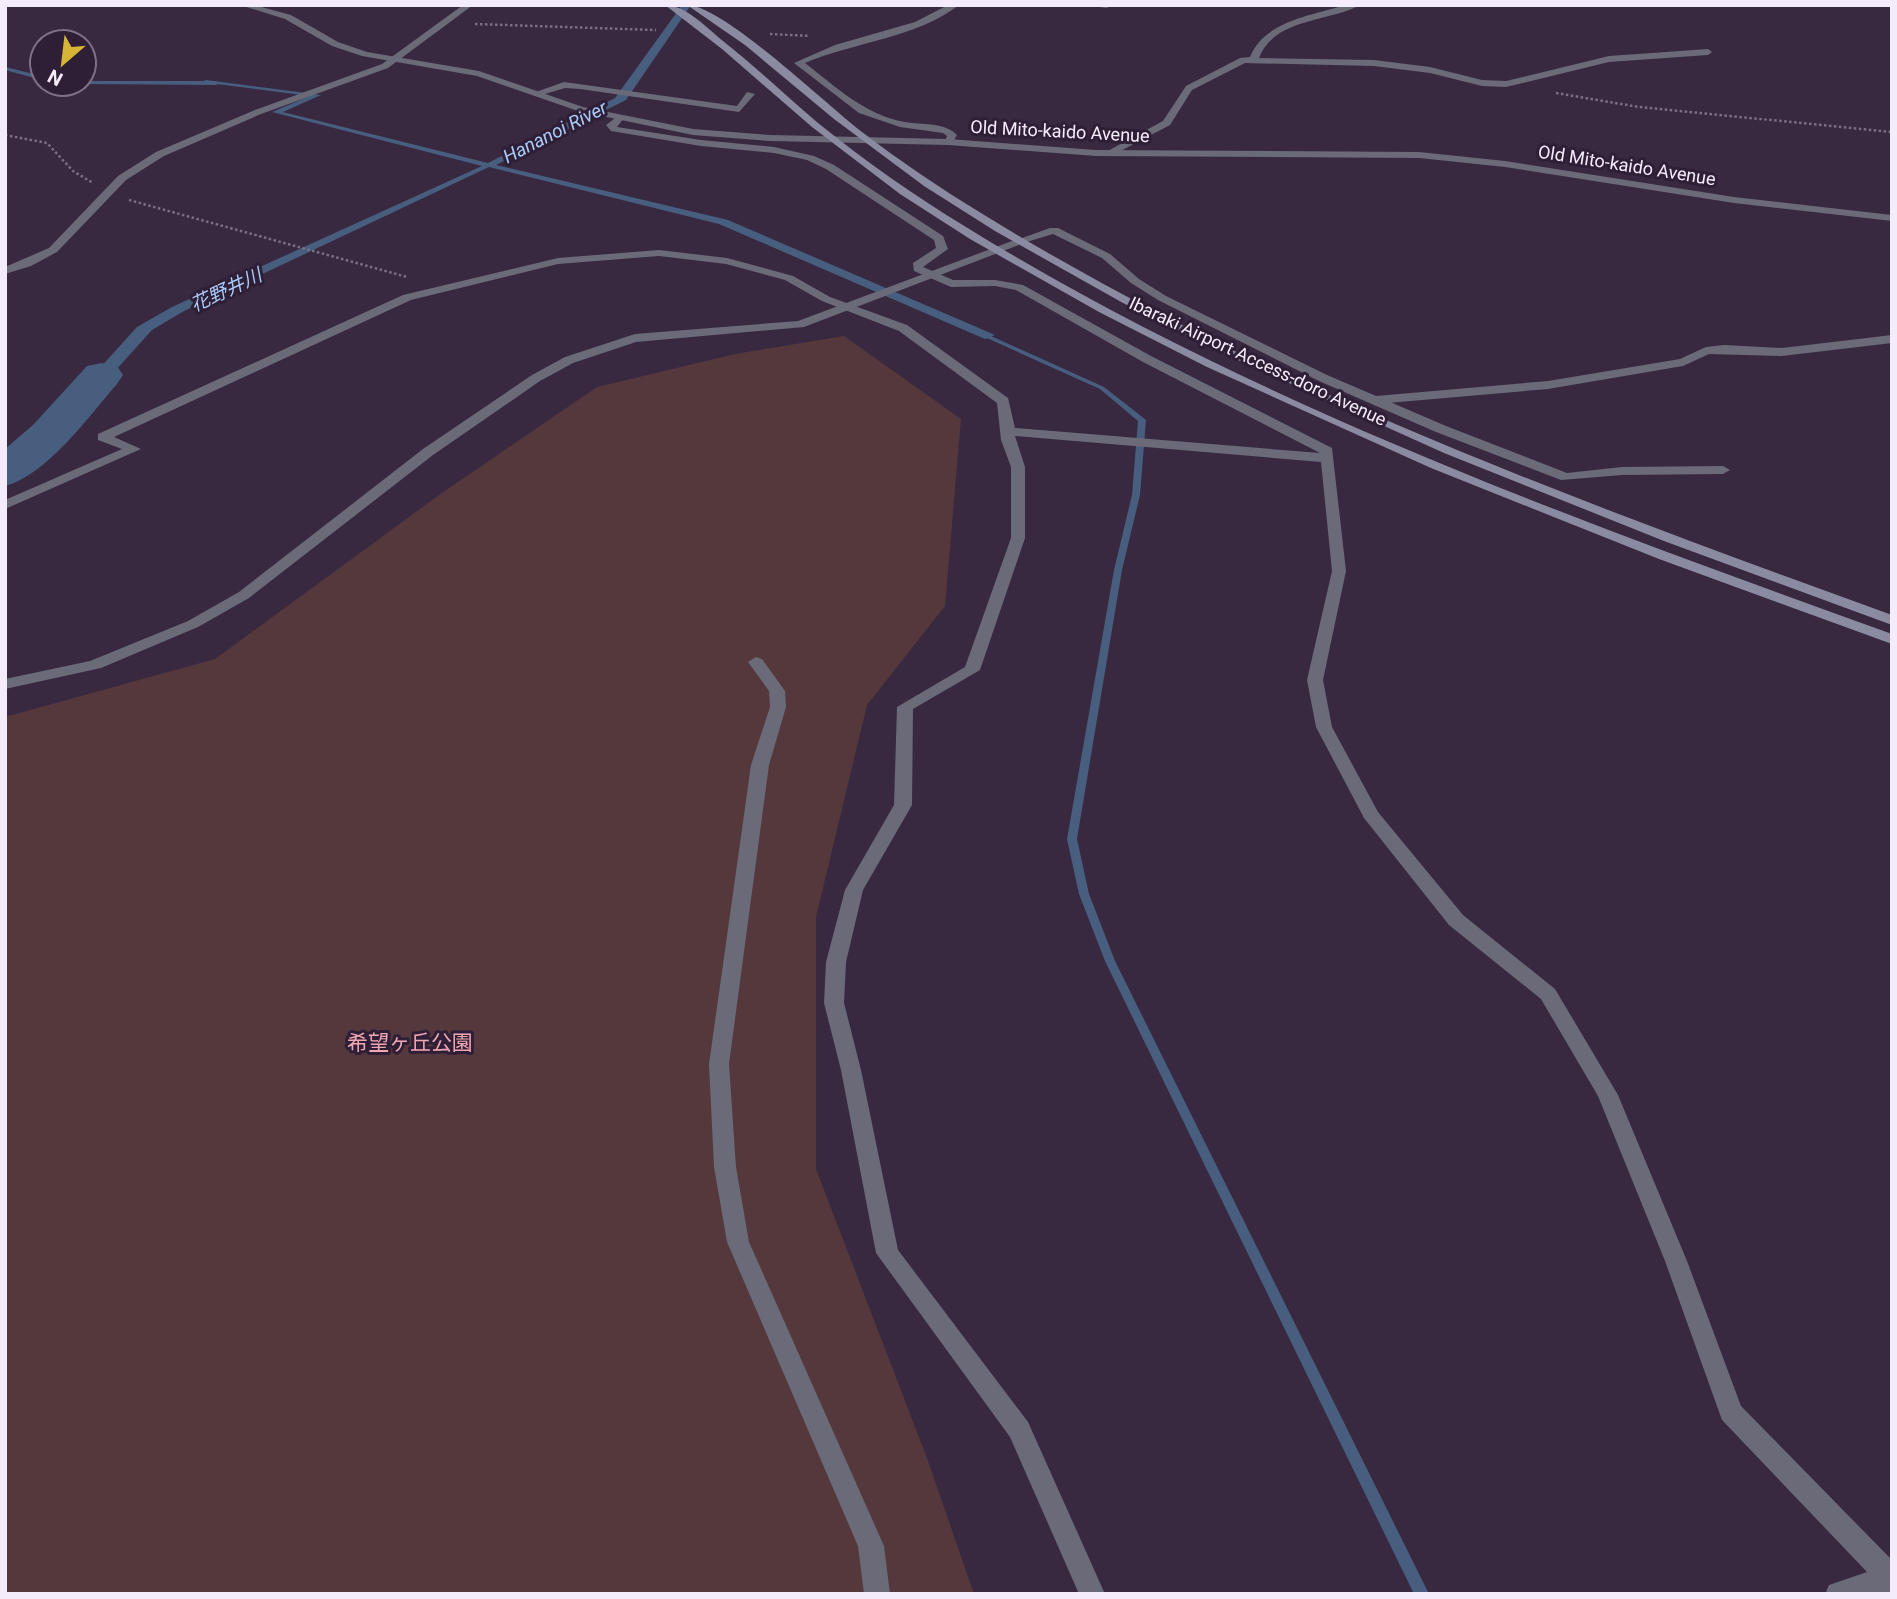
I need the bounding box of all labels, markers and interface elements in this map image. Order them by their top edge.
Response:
north arrow [28,28,98,98]
text: N [44,64,67,91]
water label: Hananoi River [499,96,612,168]
street label: Old Mito-kaido Avenue [970,116,1150,146]
street label: Old Mito-kaido Avenue [1537,141,1717,189]
water label: 花野井川 [187,263,267,316]
street label: Ibaraki Airport Access-doro Avenue [1126,292,1390,430]
park label: 希望ヶ丘公園 [347,1031,473,1055]

